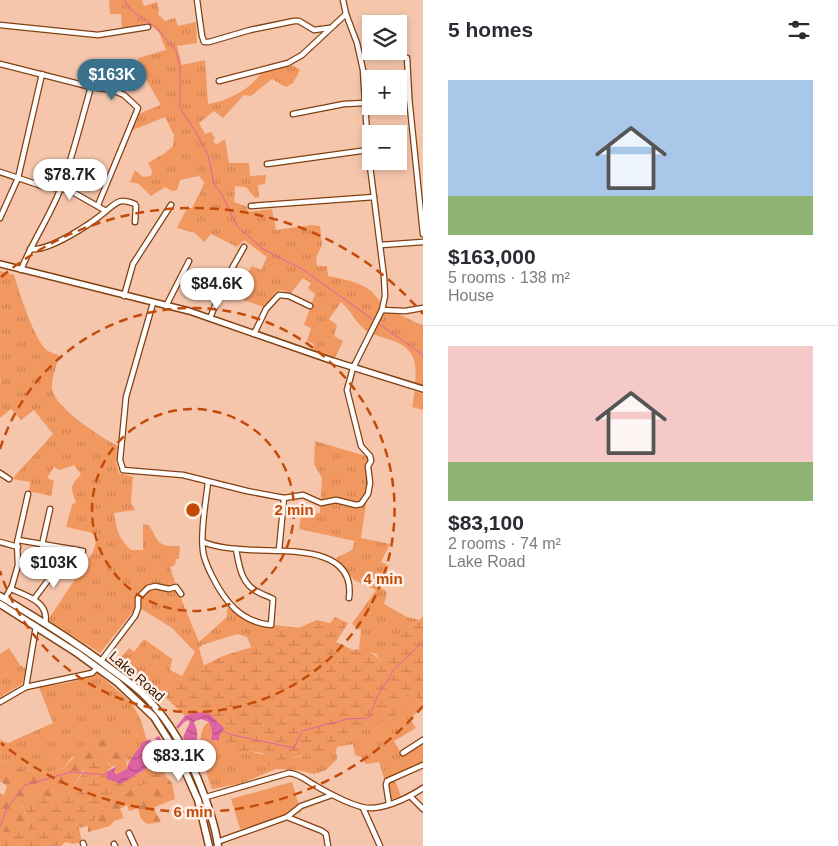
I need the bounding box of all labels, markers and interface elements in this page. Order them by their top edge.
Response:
map controls [362,15,407,170]
button: layers [362,15,407,60]
icon: filters [785,16,813,44]
text: 5 homes [448,18,533,41]
pin: $163K [77,58,147,101]
text: $163K [88,66,136,83]
button: + [362,70,407,115]
icon: home [586,113,676,203]
button: − [362,125,407,170]
pin: $78.7K [29,158,111,201]
text: $78.7K [44,166,96,183]
text: $163,000 [448,245,536,268]
pin: $84.6K [176,268,258,310]
text: 5 rooms · 138 m² [448,269,570,286]
text: $84.6K [191,275,243,292]
text: House [448,287,494,304]
icon: home [586,378,676,468]
centre of rings [184,501,202,519]
text: 2 min [274,501,314,518]
text: $83,100 [448,511,524,534]
text: 2 rooms · 74 m² [448,535,561,552]
pin: $103K [19,546,89,589]
text: Lake Road [448,553,525,570]
text: $103K [30,554,78,571]
text: 4 min [363,570,403,587]
street label: Lake Road [106,648,168,704]
pin: $83.1K [138,740,220,782]
text: $83.1K [153,747,205,764]
text: 6 min [173,803,213,820]

